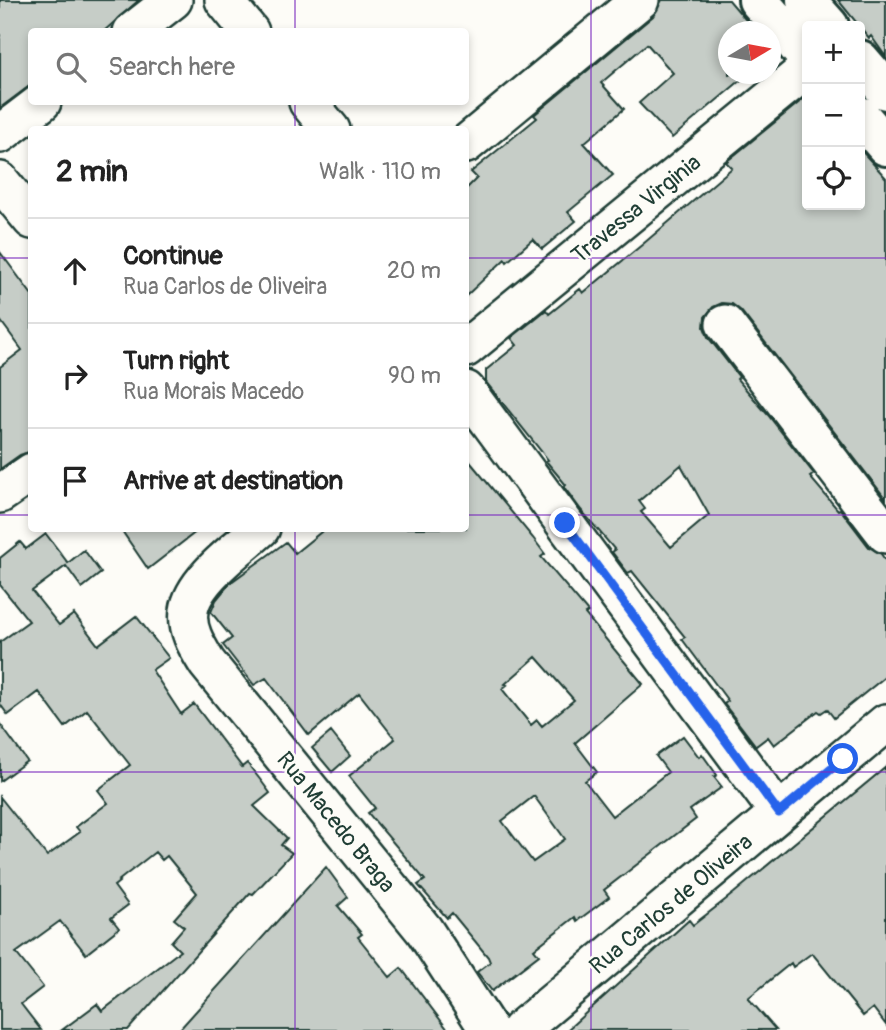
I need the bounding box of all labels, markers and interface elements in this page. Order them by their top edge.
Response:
north arrow [718,21,781,84]
map controls [802,21,865,210]
button: + [802,21,865,84]
search box [28,28,469,105]
icon: search [52,48,90,86]
text: Search here [108,51,235,83]
button: − [802,84,865,147]
button: locate [802,147,865,210]
street label: Travessa Virginia [565,148,707,270]
text: 2 min [56,153,128,190]
text: Walk · 110 m [319,157,441,186]
text: Continue [123,240,223,272]
icon: ahead [56,252,94,290]
text: 20 m [387,256,441,285]
text: Rua Carlos de Oliveira [123,272,327,301]
text: Turn right [123,345,229,377]
icon: right [56,357,94,395]
text: 90 m [388,361,441,390]
text: Rua Morais Macedo [123,377,304,406]
icon: arrive [56,462,94,500]
text: Arrive at destination [123,465,343,497]
route end [549,507,580,538]
route start [827,743,858,774]
street label: Rua Macedo Braga [270,746,402,898]
street label: Rua Carlos de Oliveira [583,827,759,981]

